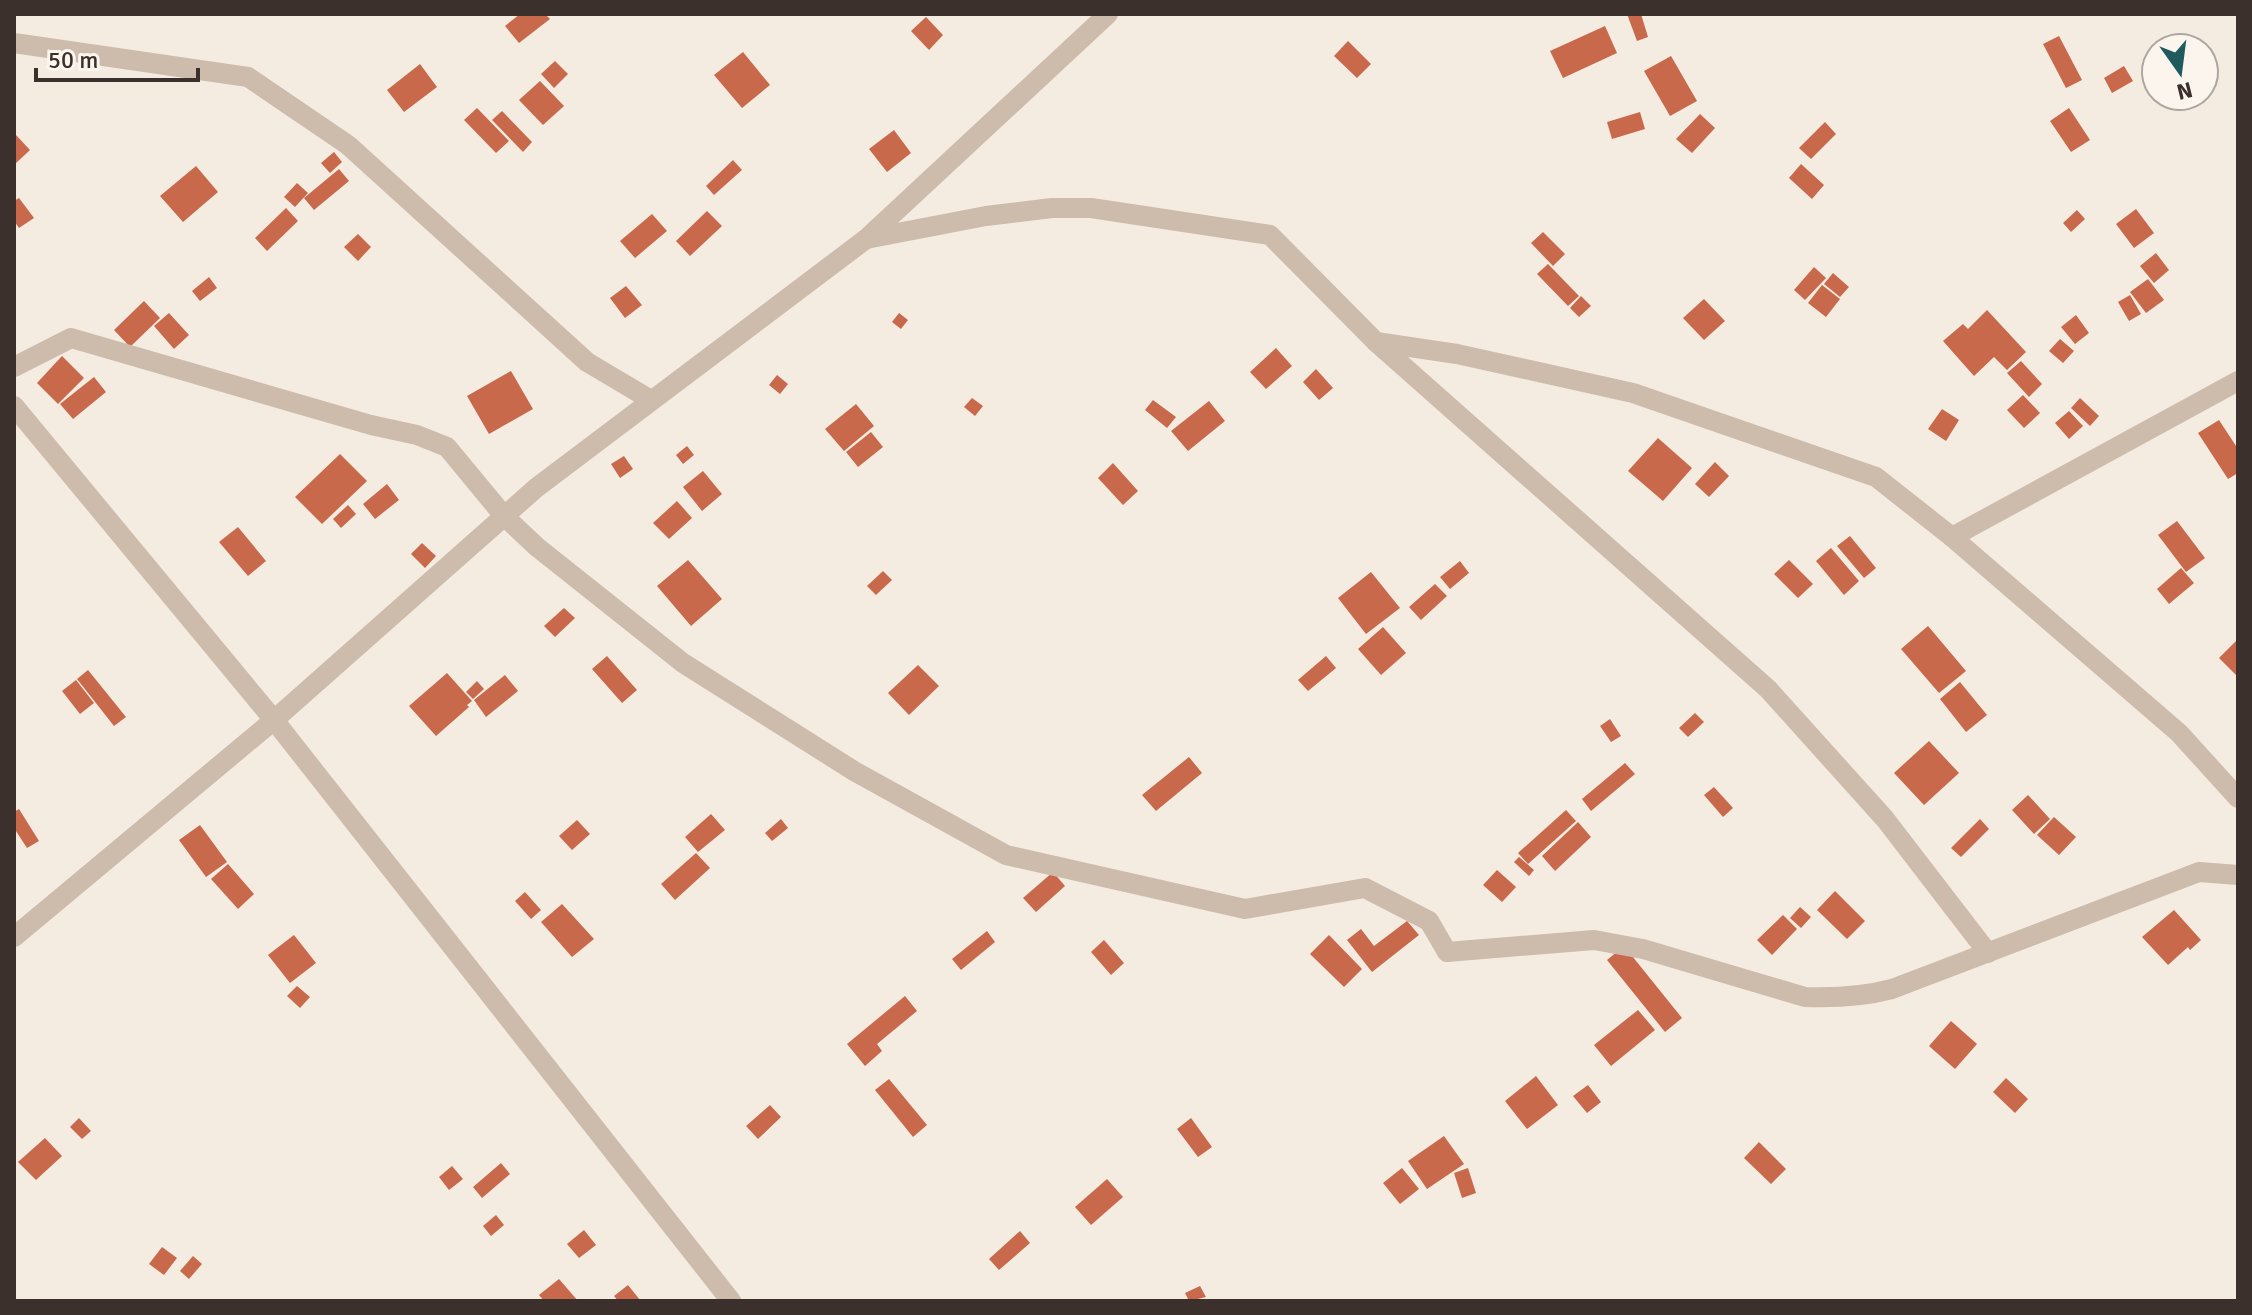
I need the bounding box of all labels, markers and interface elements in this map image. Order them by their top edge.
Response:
scale bar [36,32,198,82]
north arrow [2140,32,2220,112]
text: 50 m [48,45,98,75]
text: N [2174,76,2195,106]

